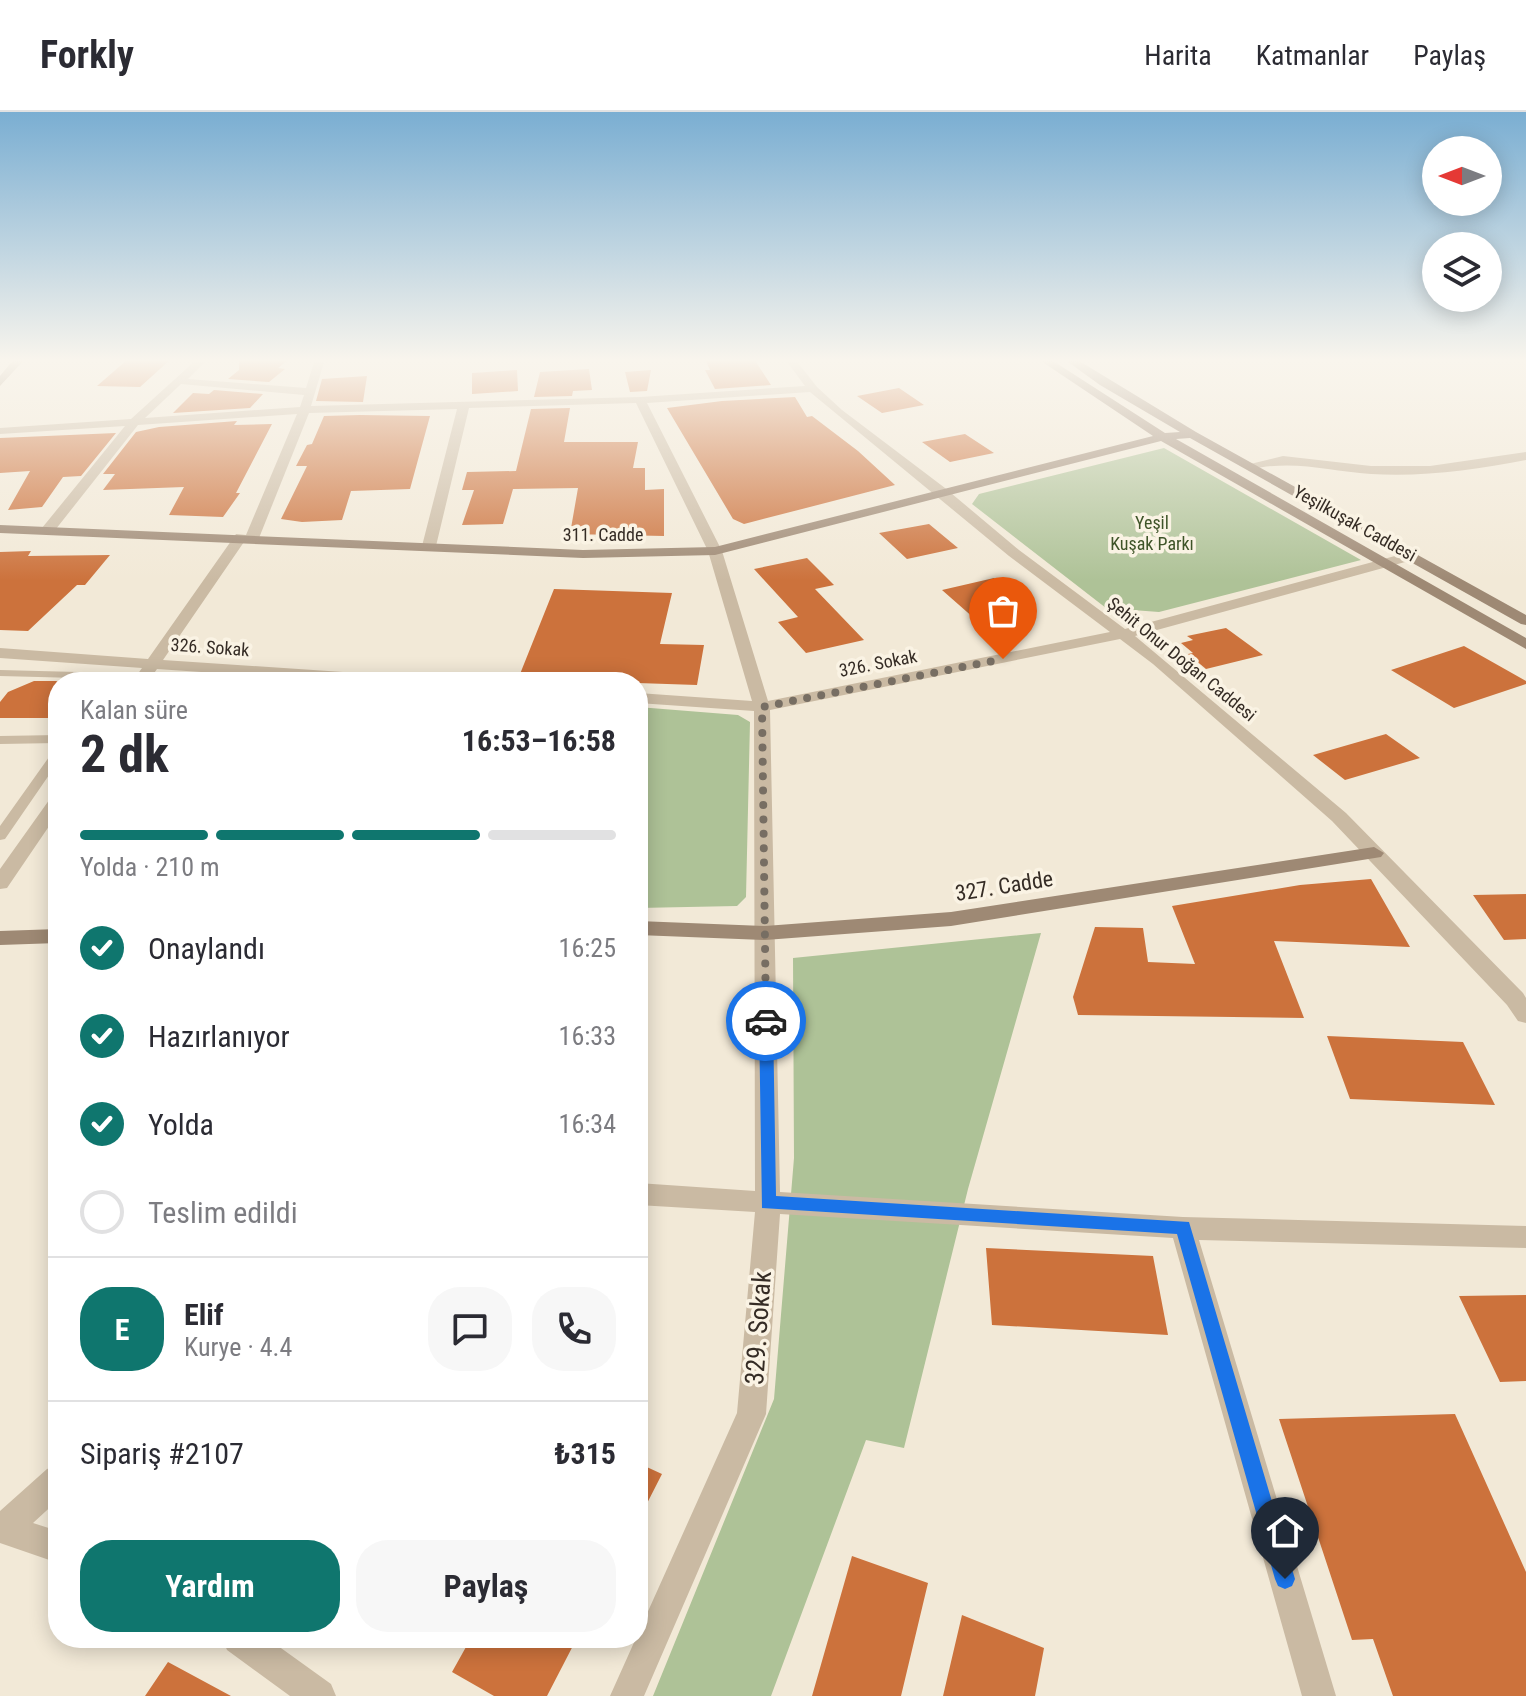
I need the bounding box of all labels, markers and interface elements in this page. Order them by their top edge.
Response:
text: Forkly [40,33,134,77]
text: Harita [1144,39,1212,72]
text: Katmanlar [1256,39,1369,72]
text: Paylaş [1413,39,1486,72]
north arrow [1422,136,1502,216]
map controls [1422,136,1502,312]
button: layers [1422,232,1502,312]
street label: Yeşilkuşak Caddesi [1290,481,1420,565]
park label: Yeşil Kuşak Parkı [1110,512,1194,554]
street label: 311. Cadde [563,524,643,545]
pin [969,577,1037,659]
icon: bag [981,589,1025,633]
street label: Şehit Onur Doğan Caddesi [1103,593,1261,725]
street label: 326. Sokak [170,634,250,660]
street label: 326. Sokak [837,645,919,681]
text: Kalan süre [80,695,188,725]
text: 16:53–16:58 [462,723,616,758]
text: 2 dk [80,724,169,785]
text: Yolda · 210 m [80,852,220,882]
street label: 327. Cadde [953,866,1055,906]
icon: check [80,926,124,970]
text: Onaylandı [148,931,265,966]
text: 16:25 [559,933,616,963]
courier [726,981,806,1061]
icon: car [744,999,788,1043]
icon: check [80,1014,124,1058]
text: Hazırlanıyor [148,1019,290,1054]
text: 16:33 [559,1021,616,1051]
icon: check [80,1102,124,1146]
text: Yolda [148,1107,214,1142]
text: 16:34 [559,1109,616,1139]
text: Teslim edildi [148,1195,298,1230]
street label: 329. Sokak [739,1270,777,1386]
button: chat [428,1287,512,1371]
button: phone [532,1287,616,1371]
text: Elif [184,1297,224,1332]
text: E [115,1312,129,1347]
text: Kurye · 4.4 [184,1332,292,1362]
text: Sipariş #2107 [80,1436,244,1471]
text: ₺315 [554,1436,616,1471]
pin [1251,1497,1319,1579]
icon: home [1263,1509,1307,1553]
button: Yardım [80,1540,340,1632]
button: Paylaş [356,1540,616,1632]

